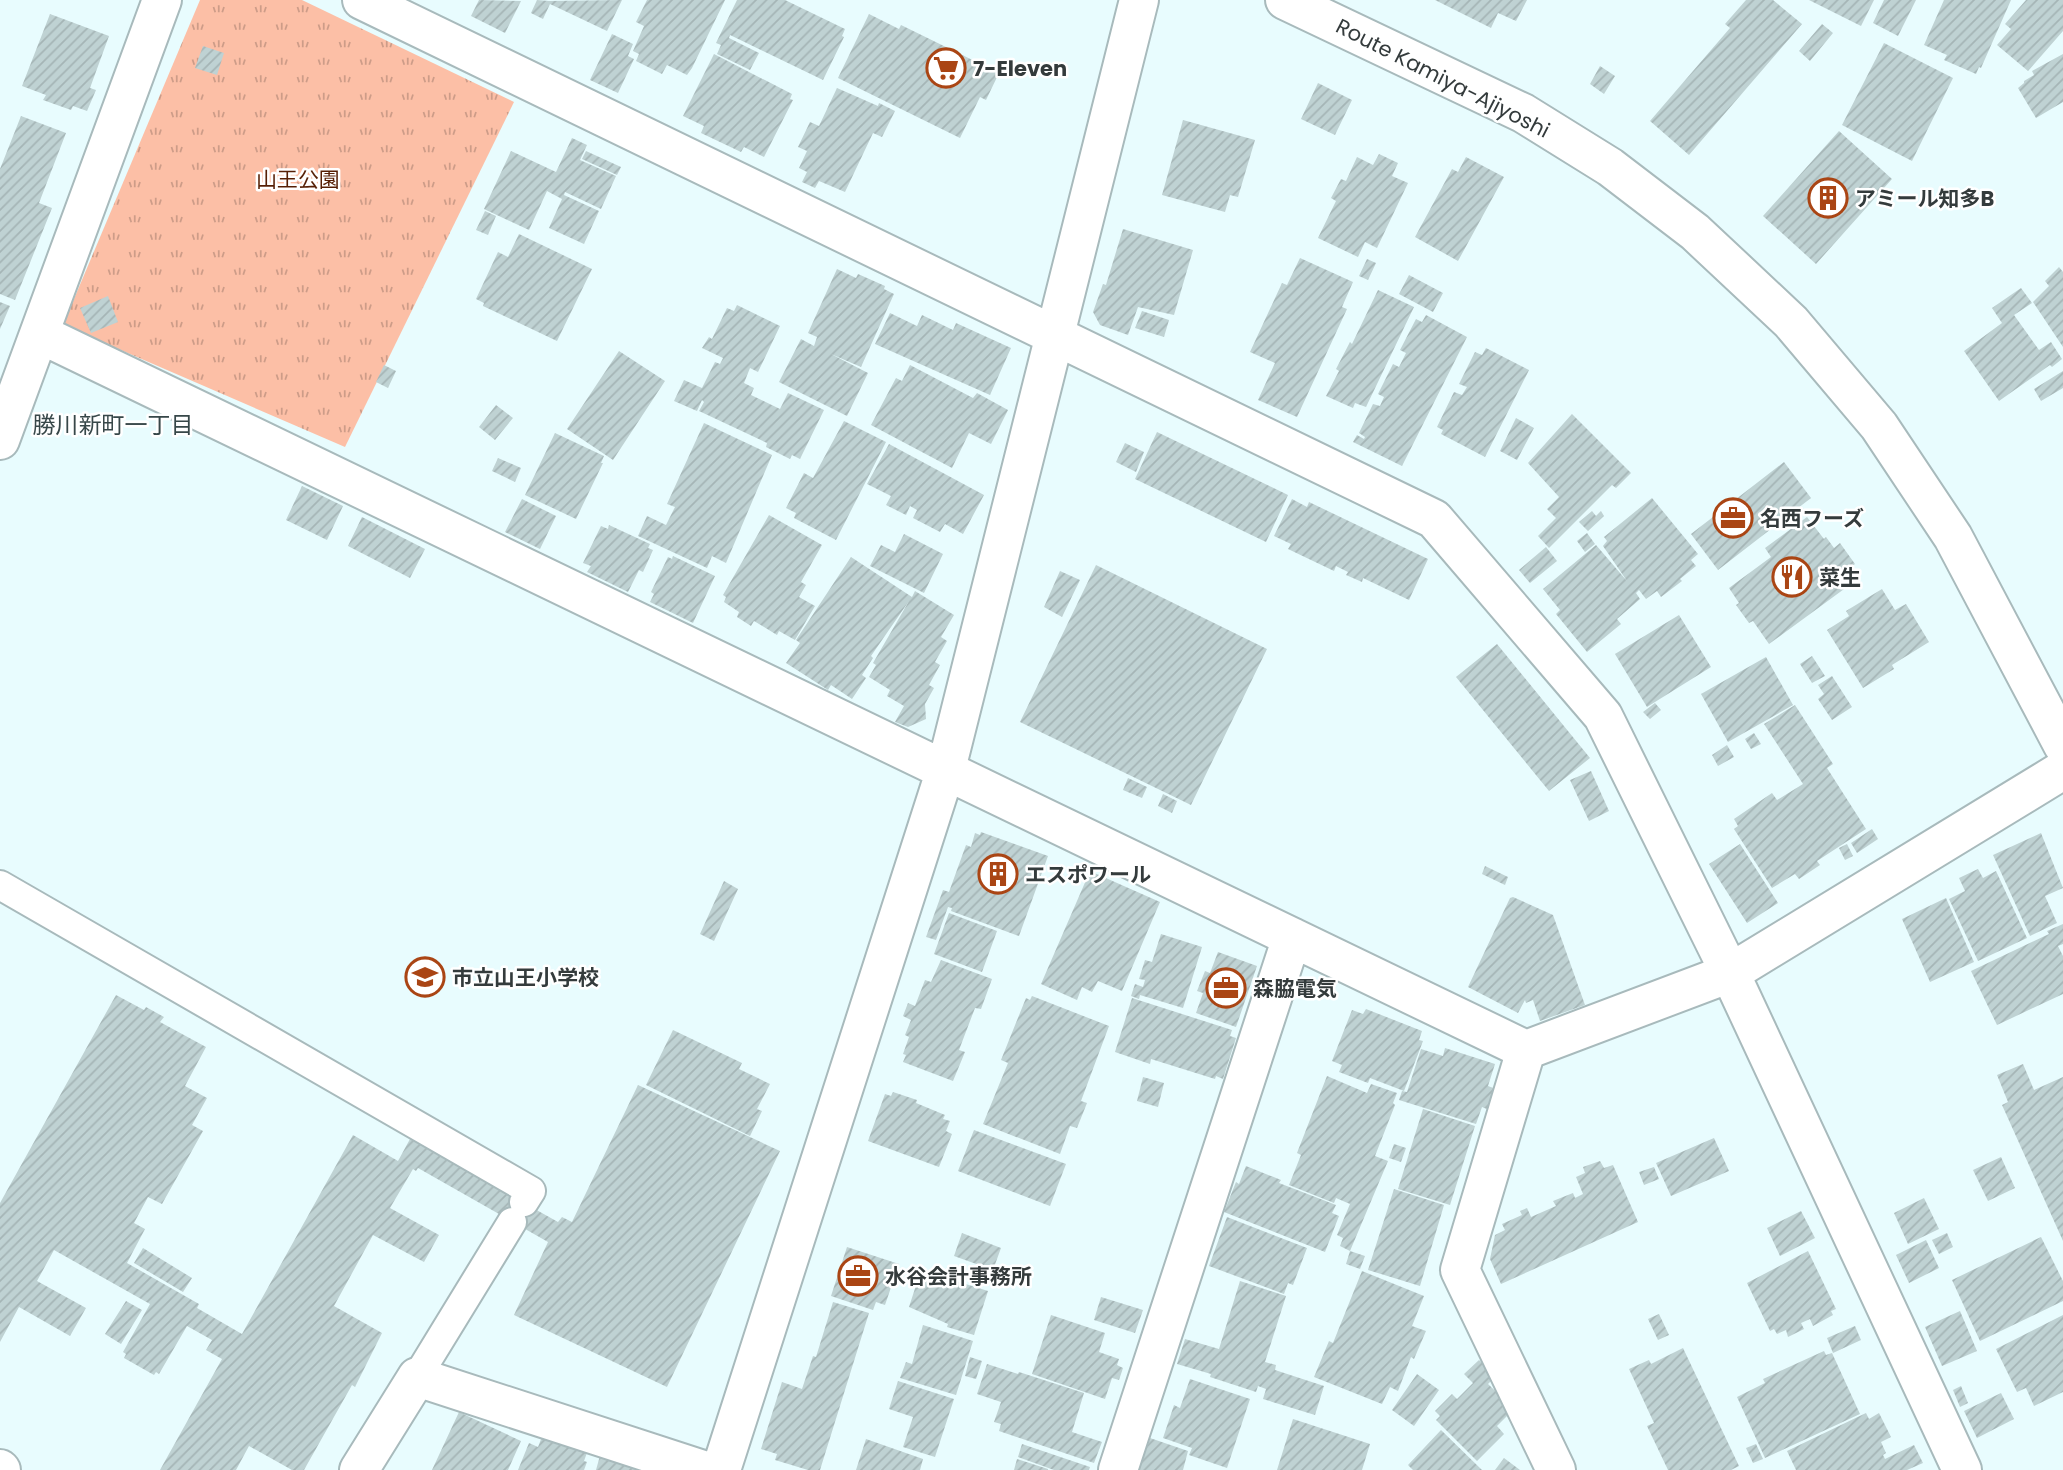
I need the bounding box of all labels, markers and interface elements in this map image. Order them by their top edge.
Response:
street label: Route Kamiya-Ajiyoshi [1331,11,1555,145]
supermarket icon: 7-Eleven [925,47,967,89]
place label: 7-Eleven [973,54,1067,83]
park label: 山王公園 [256,165,340,194]
building icon: アミール知多B [1807,177,1849,219]
place label: アミール知多B [1855,184,1995,213]
district label: 勝川新町一丁目 [33,409,194,441]
office icon: 名西フーズ [1712,497,1754,539]
place label: 名西フーズ [1760,504,1864,533]
restaurant icon: 菜生 [1771,556,1813,598]
place label: 菜生 [1819,563,1861,592]
building icon: エスポワール [977,853,1019,895]
place label: エスポワール [1025,860,1151,889]
school or university icon: 市立山王小学校 [404,956,446,998]
place label: 市立山王小学校 [452,963,599,992]
office icon: 森脇電気 [1205,967,1247,1009]
place label: 森脇電気 [1253,974,1337,1003]
office icon: 水谷会計事務所 [837,1255,879,1297]
place label: 水谷会計事務所 [885,1262,1032,1291]

